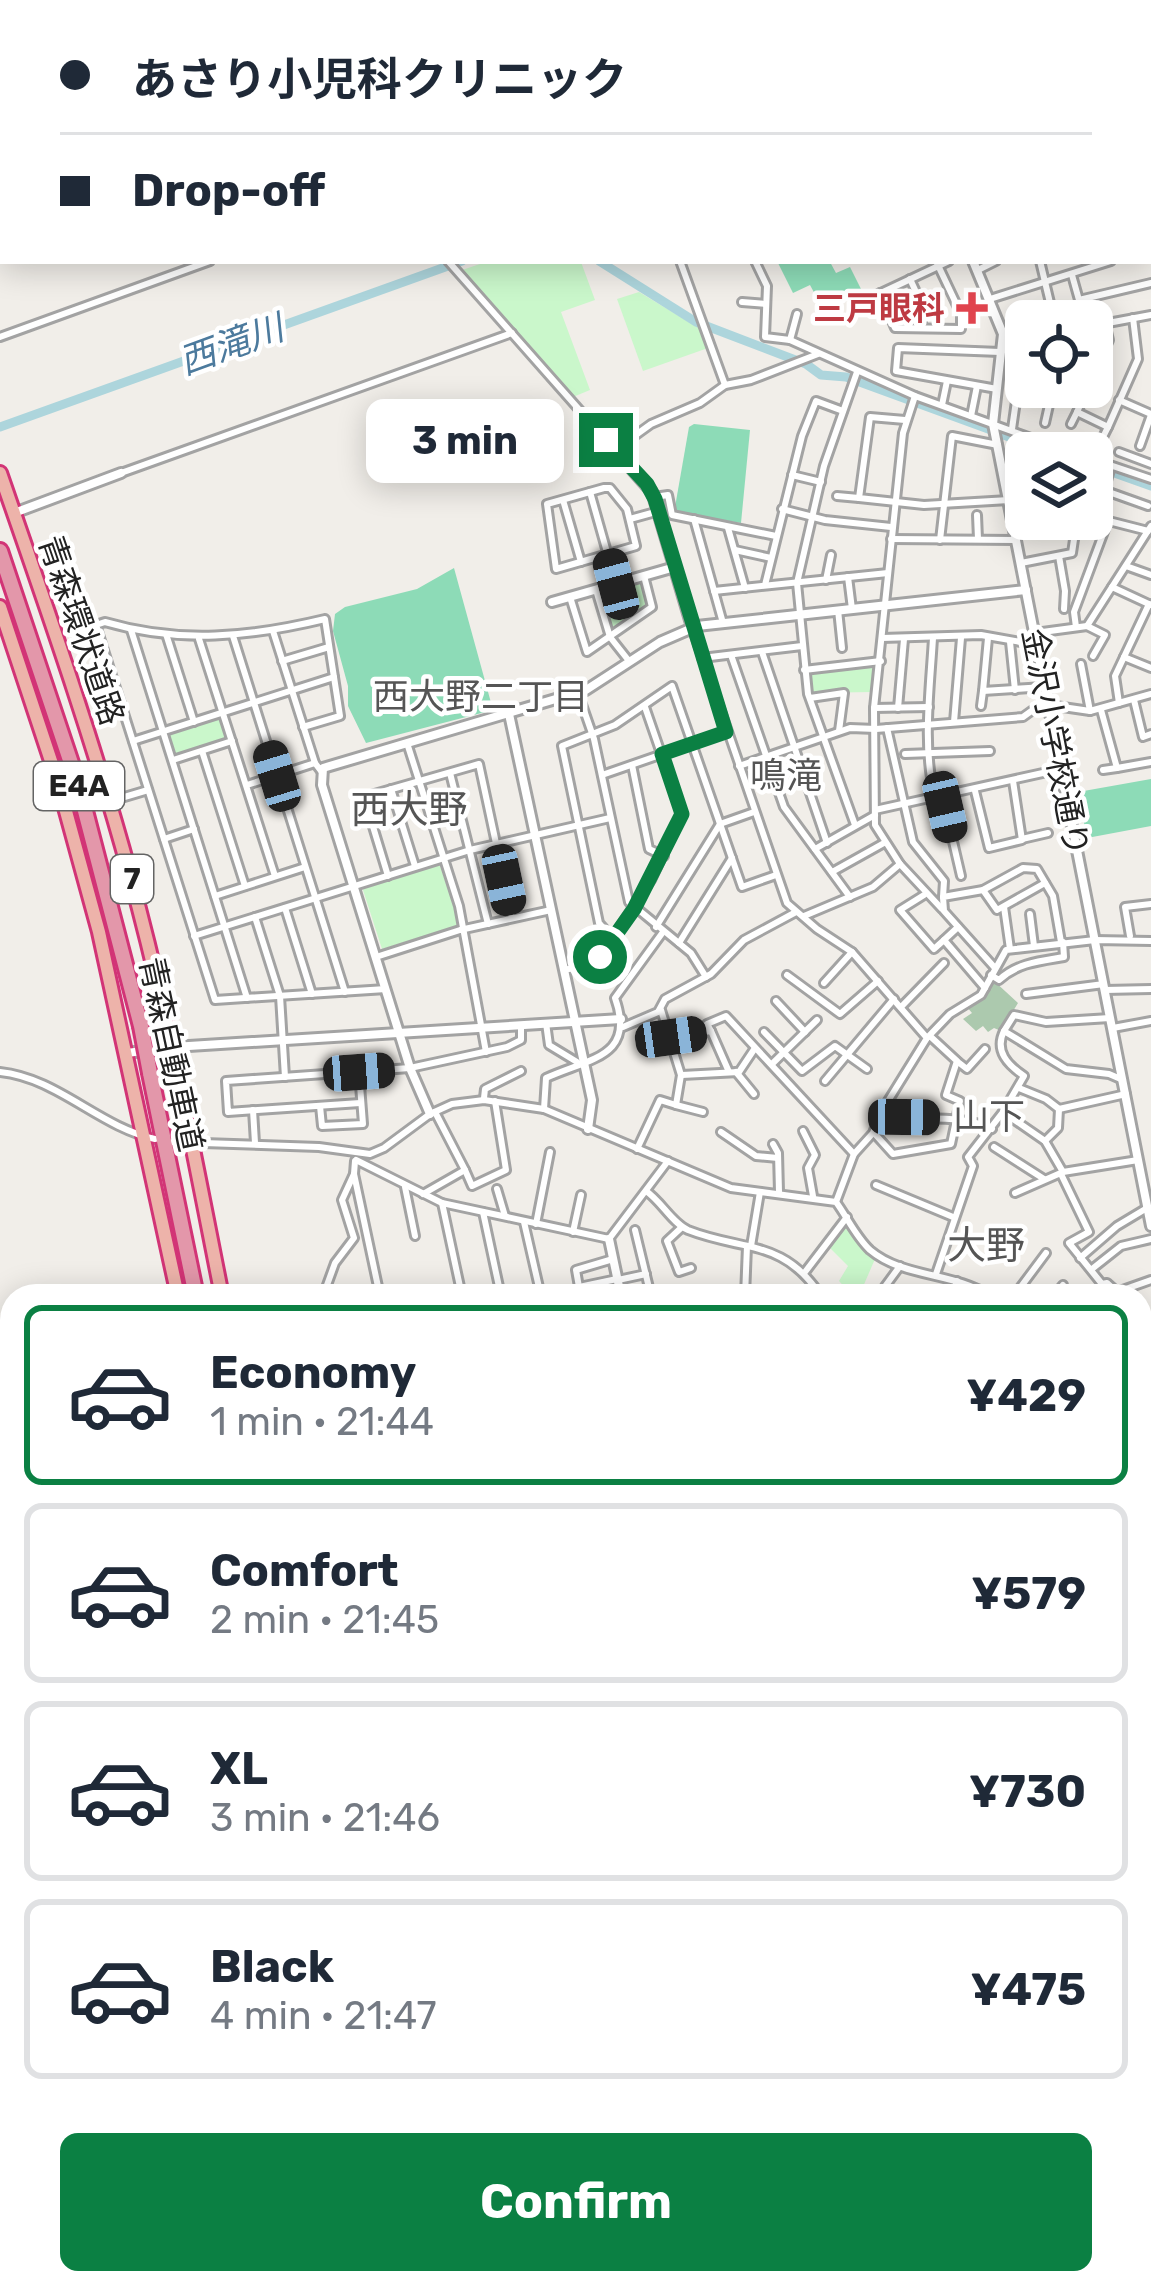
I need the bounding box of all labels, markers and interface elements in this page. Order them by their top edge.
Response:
text: あさり小児科クリニック [132,53,627,106]
text: Drop-off [132,164,325,217]
place label: 三戸眼科 [813,289,945,328]
marker: 三戸眼科 [956,292,988,324]
map controls [1005,300,1113,540]
button: locate [1005,300,1113,408]
water label: 西滝川 [173,304,293,383]
callout: 3 min [366,398,564,482]
route end [579,413,633,467]
text: 3 min [412,418,518,464]
button: layers [1005,432,1113,540]
street label: 青森環状道路 [31,530,132,730]
car [589,545,643,623]
street label: 金沢小学校通り [1014,625,1097,859]
district label: 西大野二丁目 [373,675,589,718]
car [249,736,305,816]
district label: 鳴滝 [750,754,822,797]
road number: E4A [34,762,124,810]
car [919,768,971,846]
district label: 西大野 [350,787,468,833]
car [479,841,529,919]
road number: 7 [111,855,153,903]
route start [573,930,627,984]
street label: 青森自動車道 [132,953,211,1155]
car [633,1014,709,1060]
car [322,1052,396,1092]
district label: 山下 [953,1095,1025,1138]
car [868,1098,940,1136]
district label: 大野 [947,1223,1025,1269]
icon: car [66,1341,174,1449]
text: Economy [210,1346,416,1399]
text: ¥429 [966,1369,1086,1422]
text: 1 min · 21:44 [210,1399,434,1445]
icon: car [66,1539,174,1647]
text: Comfort [210,1544,399,1597]
text: ¥579 [971,1567,1086,1620]
text: 2 min · 21:45 [210,1597,439,1643]
icon: car [66,1737,174,1845]
text: XL [210,1742,268,1795]
text: ¥730 [969,1765,1086,1818]
text: 3 min · 21:46 [210,1795,440,1841]
icon: car [66,1935,174,2043]
text: Black [210,1940,334,1993]
text: ¥475 [971,1963,1086,2016]
text: 4 min · 21:47 [210,1993,437,2039]
button: Confirm [60,2133,1092,2271]

